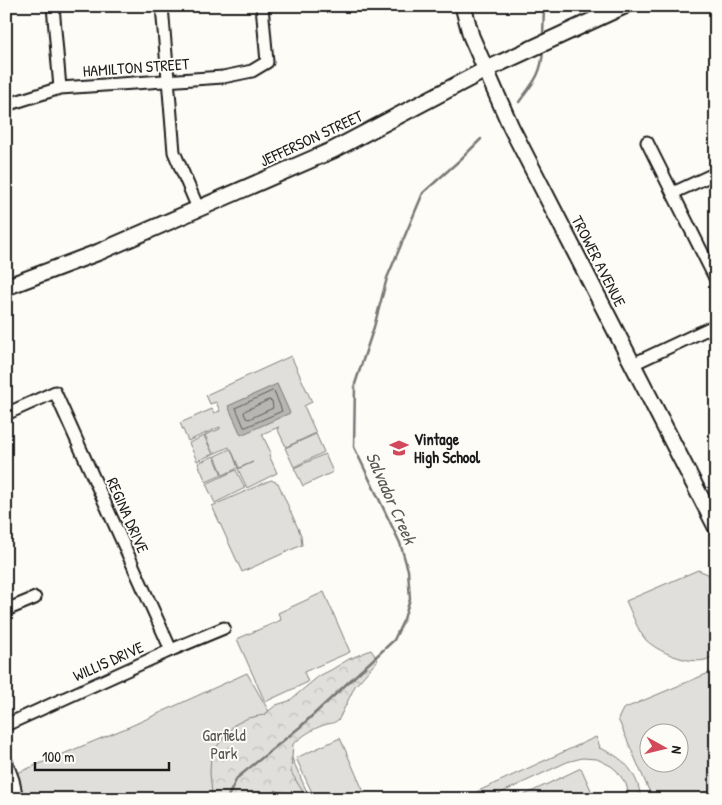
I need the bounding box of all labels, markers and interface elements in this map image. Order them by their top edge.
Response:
street label: HAMILTON STREET [82,52,191,82]
street label: JEFFERSON STREET [256,104,367,172]
street label: TROWER AVENUE [567,212,631,310]
place label: Vintage High School [414,428,481,469]
school or university icon: Vintage High School [388,437,410,459]
water label: Salvador Creek [360,448,423,549]
street label: REGINA DRIVE [102,474,154,556]
street label: WILLIS DRIVE [69,636,147,686]
north arrow [640,722,690,772]
park label: Garfield Park [202,724,246,764]
scale bar [35,740,169,772]
text: N [667,745,687,755]
text: 100 m [42,746,75,767]

